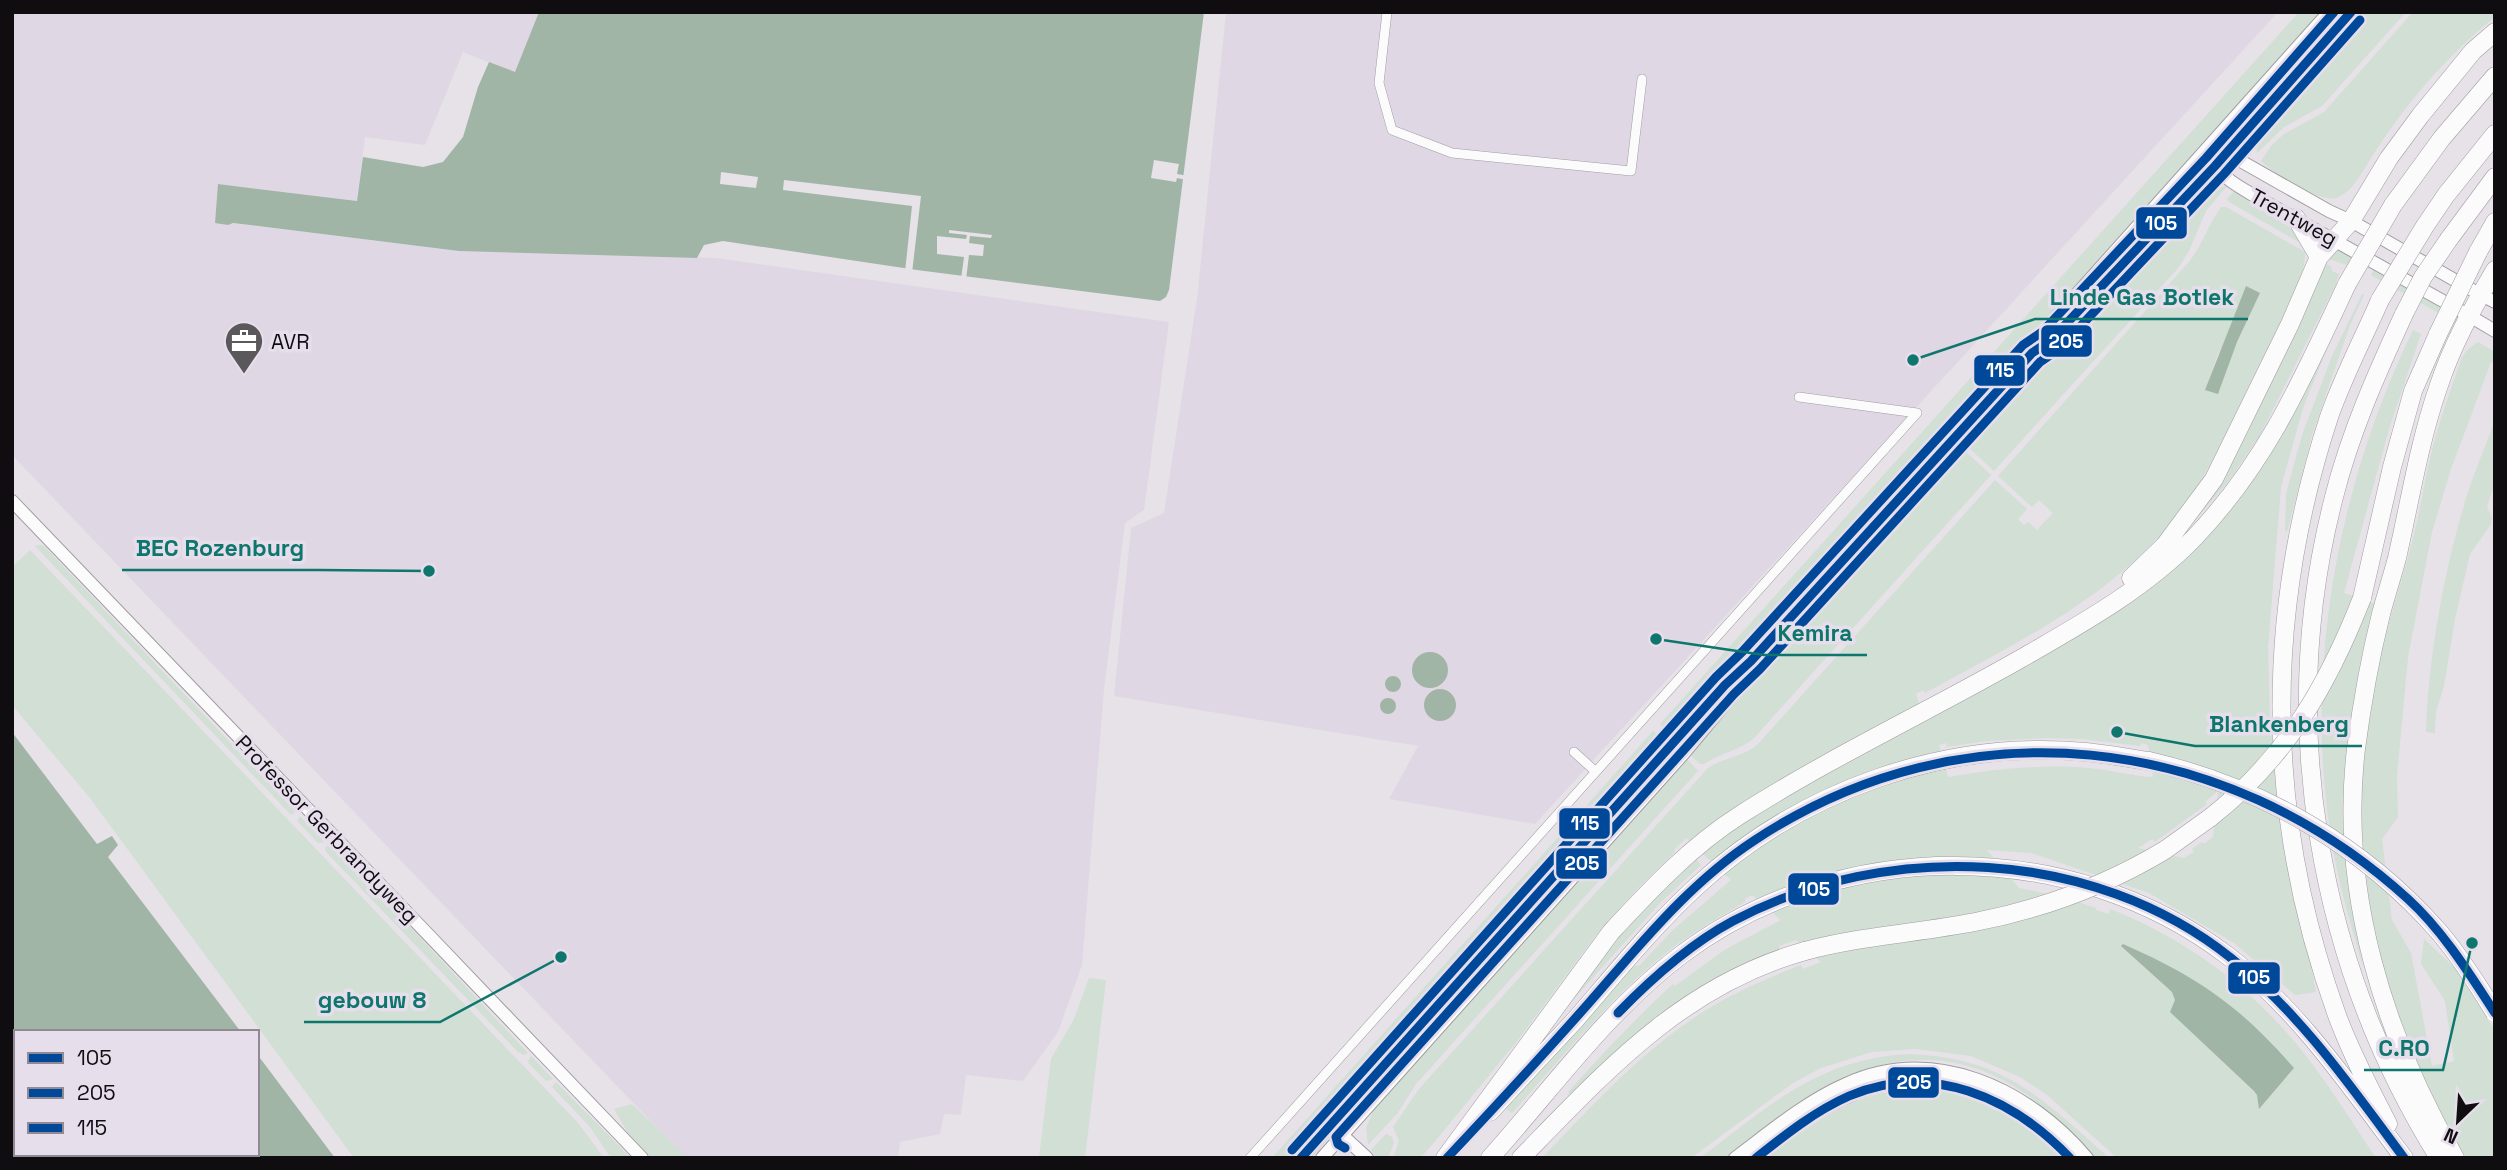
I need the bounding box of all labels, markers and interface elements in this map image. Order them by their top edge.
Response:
street label: Trentweg [2246,182,2342,252]
line badge: 105 [2135,206,2188,240]
text: 105 [2145,211,2177,236]
callout: Linde Gas Botlek [2035,275,2248,319]
text: Linde Gas Botlek [2050,282,2234,312]
office icon: AVR [223,320,265,375]
line badge: 205 [2040,324,2093,358]
place label: AVR [271,328,309,355]
text: 205 [2049,329,2084,354]
line badge: 115 [1973,354,2026,387]
text: 115 [1986,358,2014,383]
callout: BEC Rozenburg [122,526,318,570]
text: BEC Rozenburg [136,533,304,563]
callout: Kemira [1764,611,1867,655]
text: Kemira [1777,618,1853,648]
callout: Blankenberg [2195,702,2362,746]
text: Blankenberg [2209,709,2349,739]
street label: Professor Gerbrandyweg [230,729,424,929]
line badge: 115 [1558,807,1611,840]
text: 115 [1571,811,1599,836]
line badge: 205 [1555,847,1608,880]
text: 205 [1565,851,1600,876]
line badge: 105 [1787,872,1840,906]
text: 105 [1798,877,1830,902]
line badge: 105 [2227,961,2281,995]
text: 105 [2238,965,2270,990]
callout: gebouw 8 [304,978,440,1022]
text: gebouw 8 [318,985,426,1015]
callout: C.RO [2364,1026,2443,1070]
legend [14,1030,259,1156]
text: C.RO [2378,1033,2430,1063]
text: 105 [77,1044,112,1071]
line badge: 205 [1887,1066,1940,1099]
text: 205 [1897,1070,1932,1095]
text: 205 [77,1079,116,1106]
north arrow [2423,1086,2493,1156]
text: 115 [77,1114,107,1141]
text: N [2440,1122,2462,1150]

